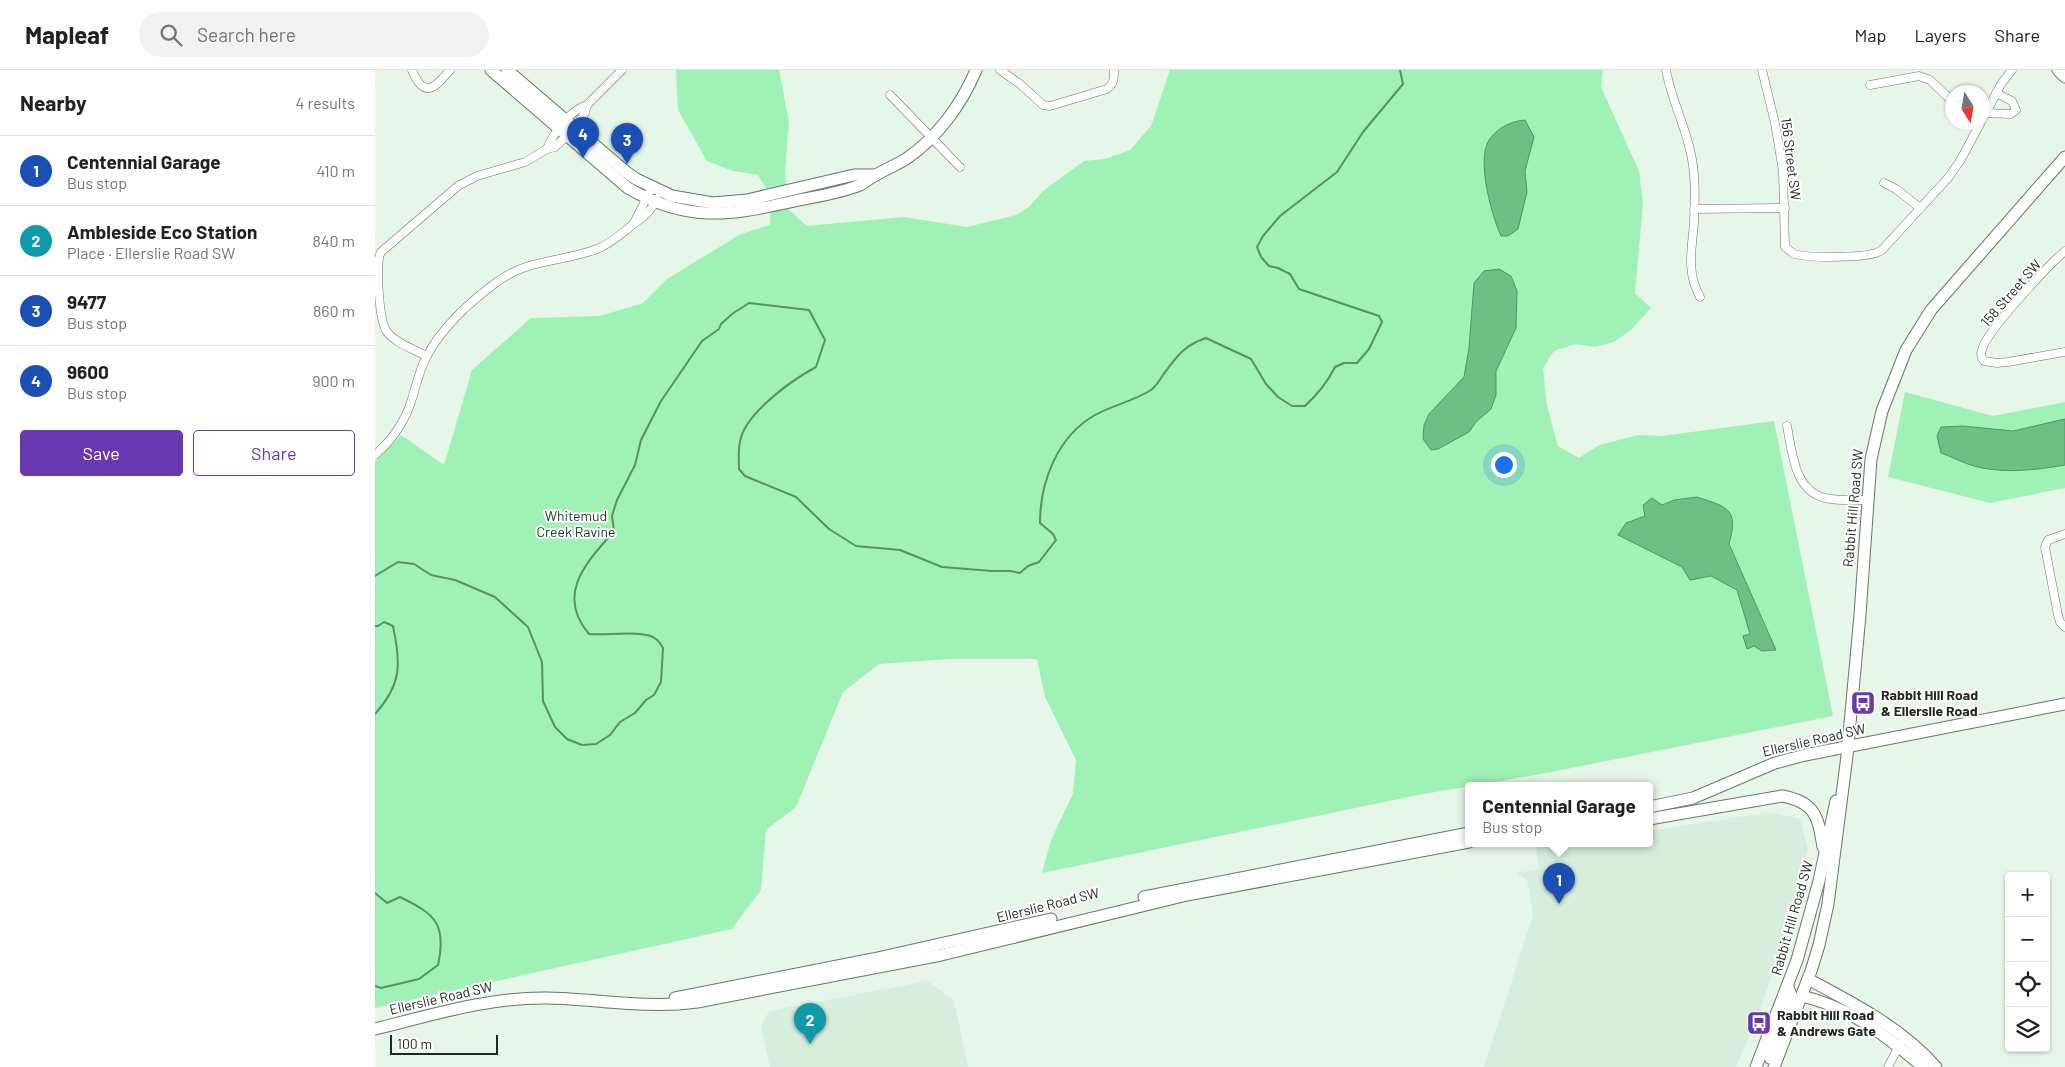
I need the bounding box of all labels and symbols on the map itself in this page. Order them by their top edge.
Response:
north arrow [1945,85,1990,130]
street label: 156 Street SW [1778,116,1805,201]
pin: 4 [567,117,599,158]
pin: 3 [611,123,643,164]
street label: 158 Street SW [1977,256,2044,330]
street label: Rabbit Hill Road SW [1839,448,1866,568]
your location [1491,452,1517,478]
park label: Whitemud Creek Ravine [536,507,616,540]
place label: Rabbit Hill Road & Ellerslie Road [1881,686,1978,719]
bus stop icon: Rabbit Hill Road & Ellerslie Road [1850,690,1876,716]
street label: Ellerslie Road SW [1761,719,1867,760]
street label: Rabbit Hill Road SW [1767,859,1816,977]
pin: 1 [1543,863,1575,904]
street label: Ellerslie Road SW [995,884,1101,926]
street label: Ellerslie Road SW [388,977,494,1018]
pin: 2 [794,1003,826,1044]
place label: Rabbit Hill Road & Andrews Gate [1777,1006,1876,1039]
bus stop icon: Rabbit Hill Road & Andrews Gate [1746,1010,1772,1036]
scale bar [390,1032,497,1055]

